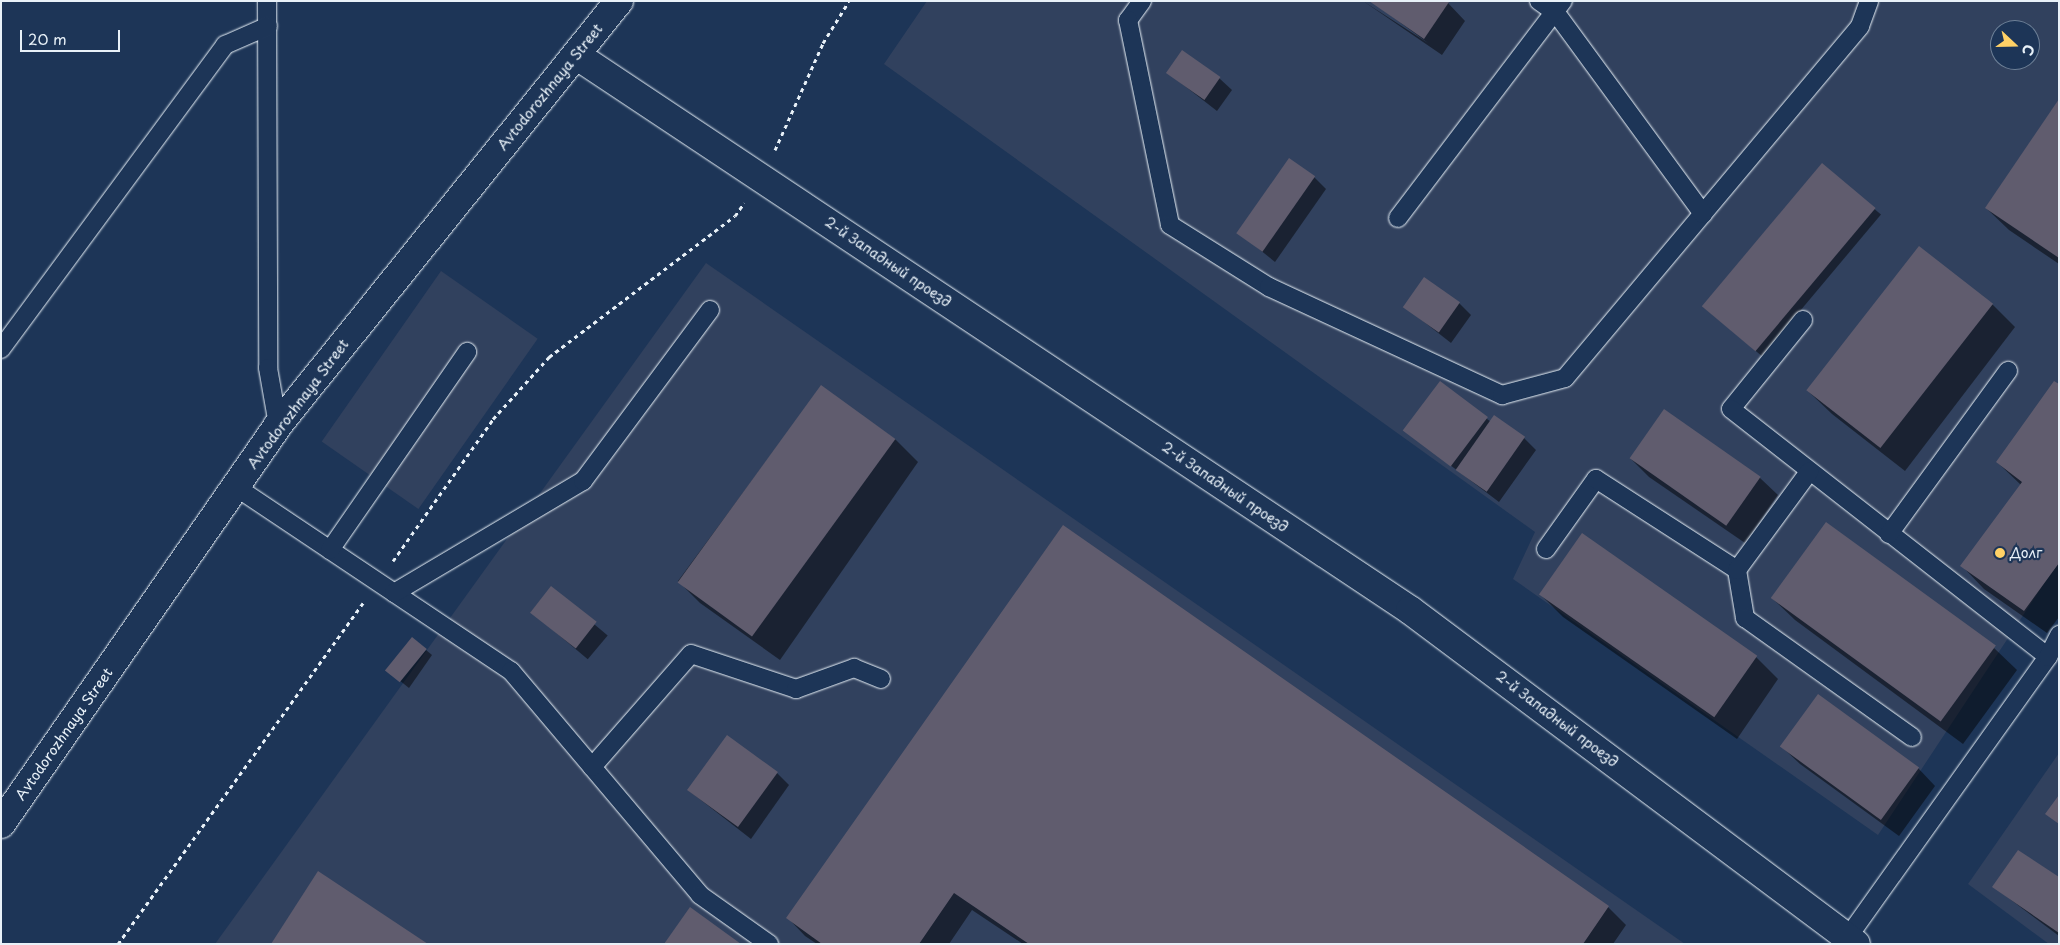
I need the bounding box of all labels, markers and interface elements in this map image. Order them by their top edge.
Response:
scale bar [22,20,122,52]
street label: Avtodorozhnaya Street [494,20,606,154]
north arrow [1990,20,2040,70]
text: 20 m [28,27,67,50]
text: С [2017,42,2040,59]
street label: 2-й Западный проезд [821,213,955,311]
street label: Avtodorozhnaya Street [244,336,352,472]
street label: 2-й Западный проезд [1158,438,1292,536]
place label: Долг [2010,545,2042,561]
marker: Долг [1994,547,2006,559]
street label: Avtodorozhnaya Street [12,664,116,804]
street label: 2-й Западный проезд [1492,667,1622,771]

